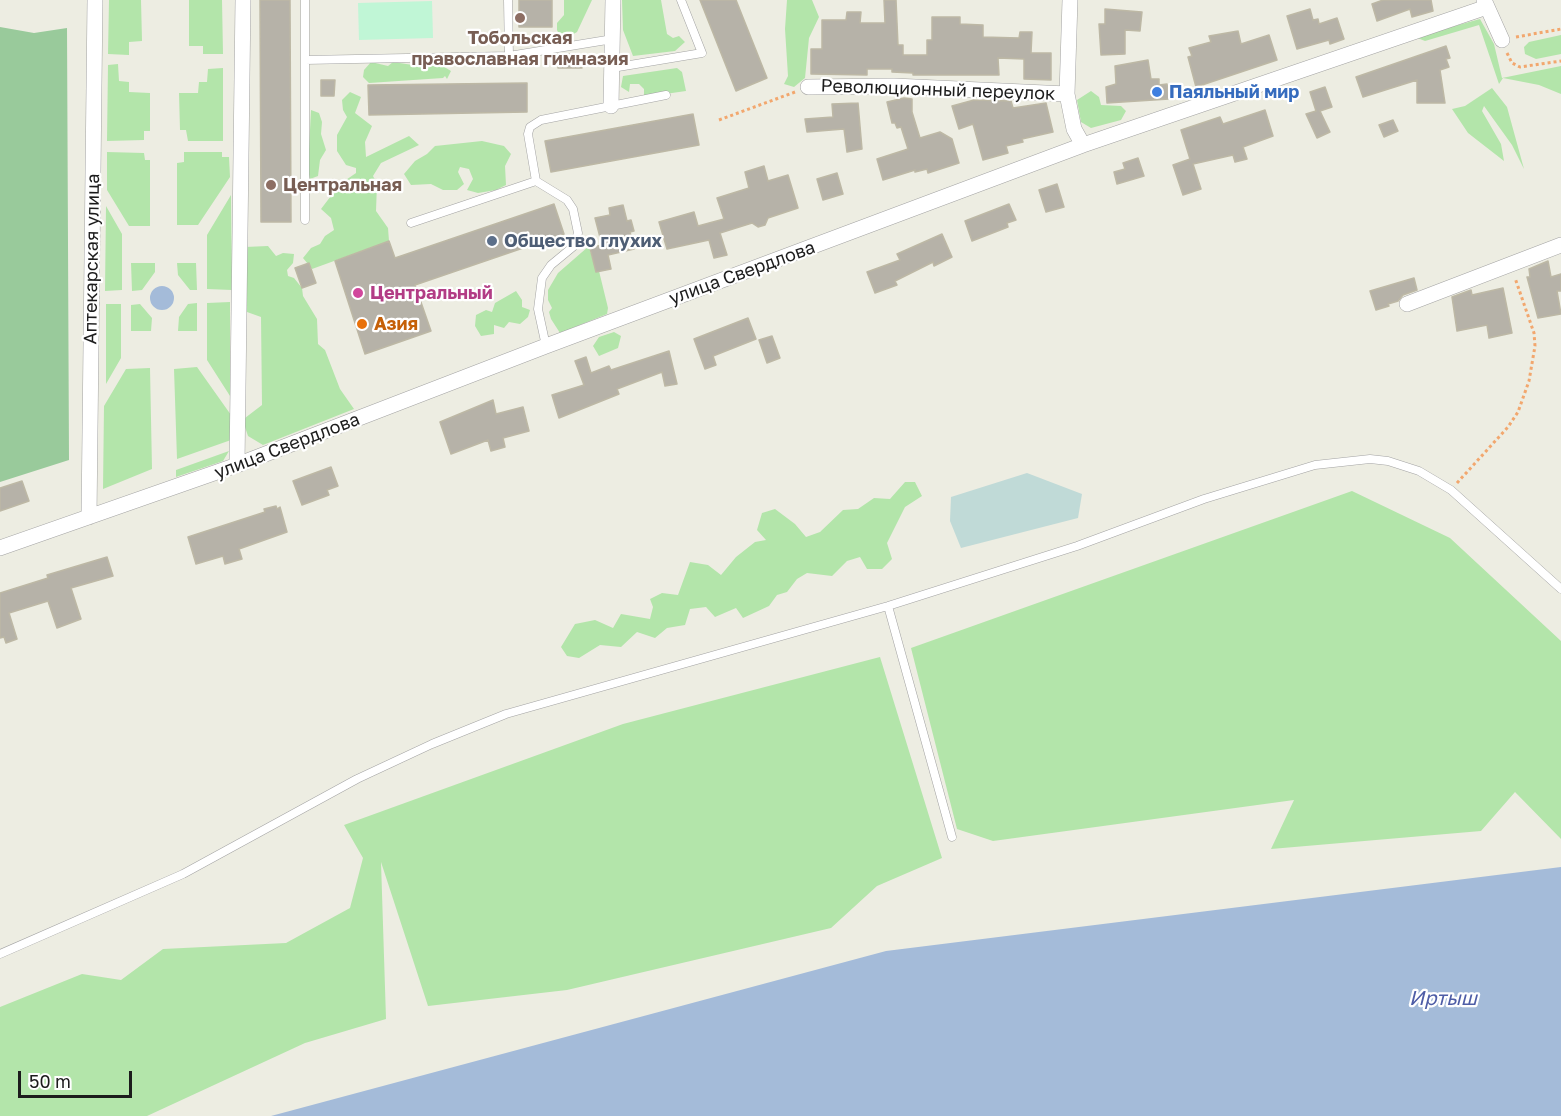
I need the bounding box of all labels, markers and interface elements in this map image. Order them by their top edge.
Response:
marker: Тобольская православная гимназия [513,11,527,25]
place label: Тобольская православная гимназия [411,27,629,70]
street label: Революционный переулок [820,75,1056,105]
place label: Паяльный мир [1169,81,1299,103]
marker: Паяльный мир [1150,85,1164,99]
street label: Аптекарская улица [80,173,104,345]
place label: Центральная [283,174,402,196]
marker: Центральная [264,178,278,192]
place label: Общество глухих [504,230,662,252]
marker: Общество глухих [485,234,499,248]
street label: улица Свердлова [666,237,818,309]
place label: Центральный [370,282,493,304]
marker: Центральный [351,286,365,300]
place label: Азия [374,313,418,335]
marker: Азия [355,317,369,331]
street label: улица Свердлова [211,408,363,484]
water label: Иртыш [1409,987,1477,1011]
scale bar [21,1059,135,1097]
text: 50 m [29,1070,71,1092]

